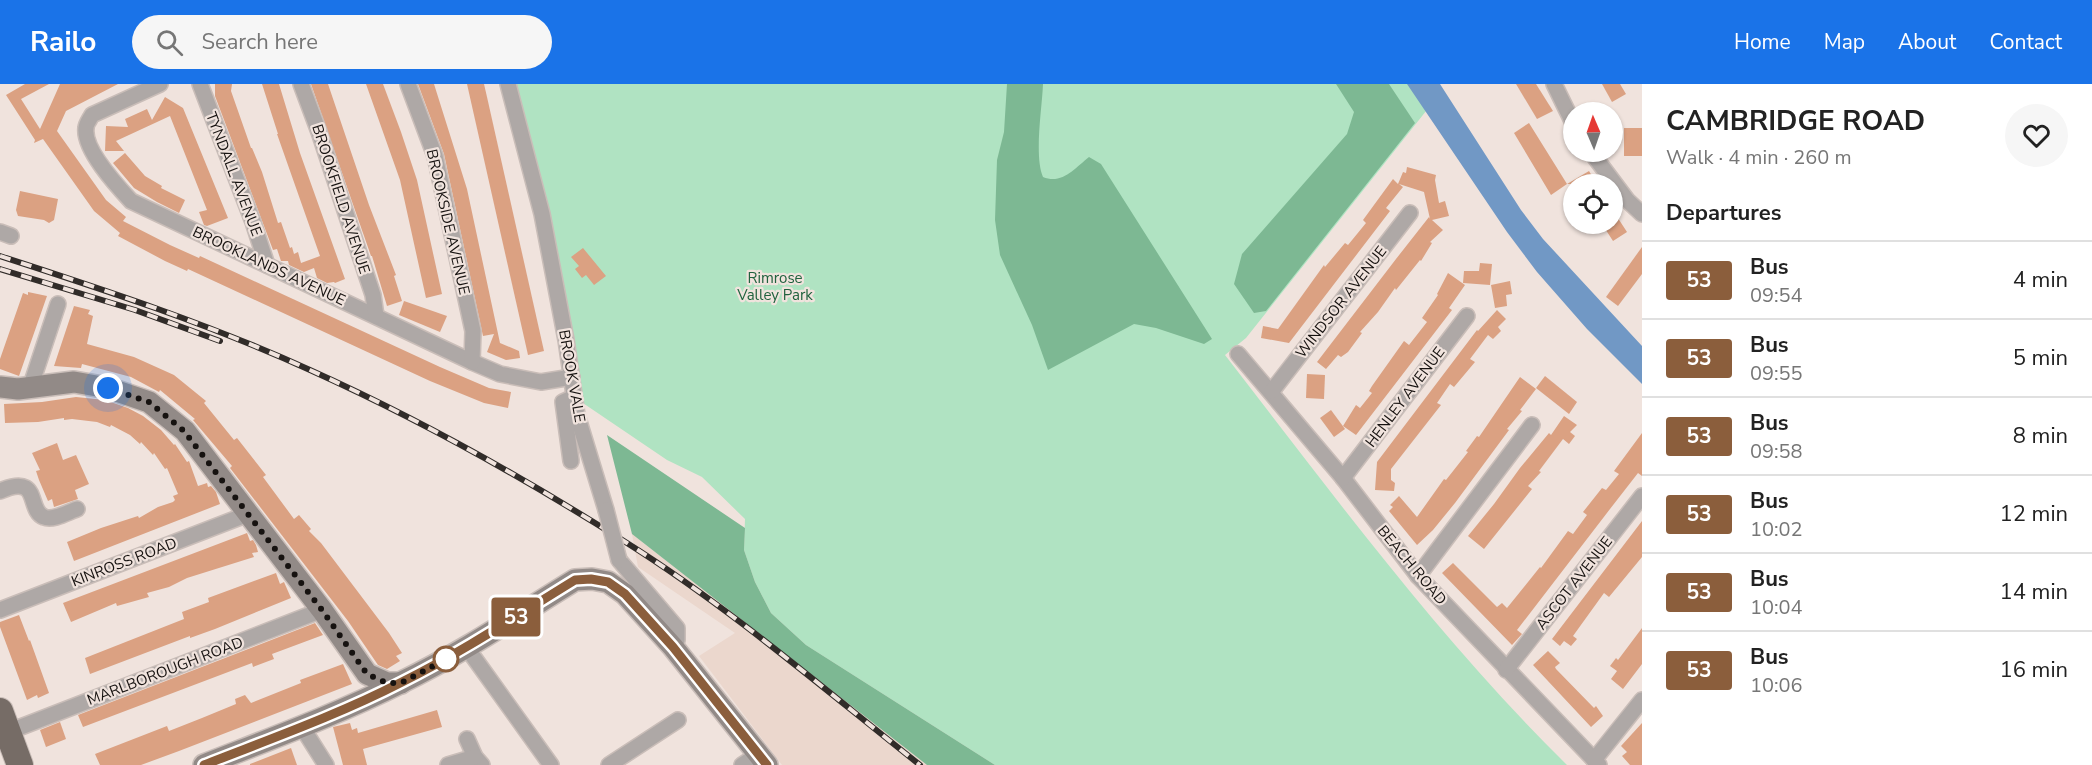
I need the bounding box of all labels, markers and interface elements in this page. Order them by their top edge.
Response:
search box [132,15,552,69]
text: Railo [30,23,96,61]
icon: search [153,26,186,59]
text: Search here [201,27,318,57]
text: Home [1734,28,1791,56]
text: Map [1824,28,1865,56]
text: About [1898,28,1956,56]
text: Contact [1989,28,2062,56]
north arrow [1563,102,1623,162]
map controls [1563,102,1623,234]
text: CAMBRIDGE ROAD [1666,102,1925,140]
button: heart [2005,104,2068,167]
street label: TYNDALL AVENUE [201,109,267,239]
street label: BROOKFIELD AVENUE [307,122,375,276]
text: Walk · 4 min · 260 m [1666,144,1852,171]
street label: BROOKSIDE AVENUE [422,147,474,297]
button: locate [1563,174,1623,234]
text: Departures [1666,198,1781,228]
street label: BROOKLANDS AVENUE [189,222,349,310]
street label: WINDSOR AVENUE [1291,242,1391,362]
text: Bus [1750,252,1789,282]
text: 4 min [2013,265,2068,295]
text: 53 [1686,266,1712,294]
park label: Rimrose Valley Park [736,268,813,305]
text: 09:54 [1750,282,1803,309]
street label: BROOK VALE [554,328,590,424]
text: Bus [1750,330,1789,360]
street label: HENLEY AVENUE [1361,343,1449,451]
text: 5 min [2013,343,2068,373]
text: 53 [1686,344,1712,372]
text: 09:55 [1750,360,1803,387]
your location [93,373,123,403]
text: Bus [1750,408,1789,438]
text: 8 min [2013,421,2068,451]
text: 53 [1686,422,1712,450]
text: 09:58 [1750,438,1803,465]
text: Bus [1750,486,1789,516]
text: 12 min [2000,499,2068,529]
text: 53 [1686,500,1712,528]
text: 10:02 [1750,516,1803,543]
street label: BEACH ROAD [1373,521,1451,609]
street label: ASCOT AVENUE [1531,532,1617,634]
street label: KINROSS ROAD [68,533,180,591]
text: Bus [1750,564,1789,594]
text: 14 min [2000,577,2068,607]
text: 53 [1686,578,1712,606]
text: 10:04 [1750,594,1803,621]
line badge: 53 [489,598,543,636]
text: 53 [503,603,529,631]
street label: MARLBOROUGH ROAD [84,632,246,710]
text: Bus [1750,642,1789,672]
unlabelled marker [433,646,459,672]
text: 16 min [2000,655,2068,685]
text: 53 [1686,656,1712,684]
text: 10:06 [1750,672,1803,699]

